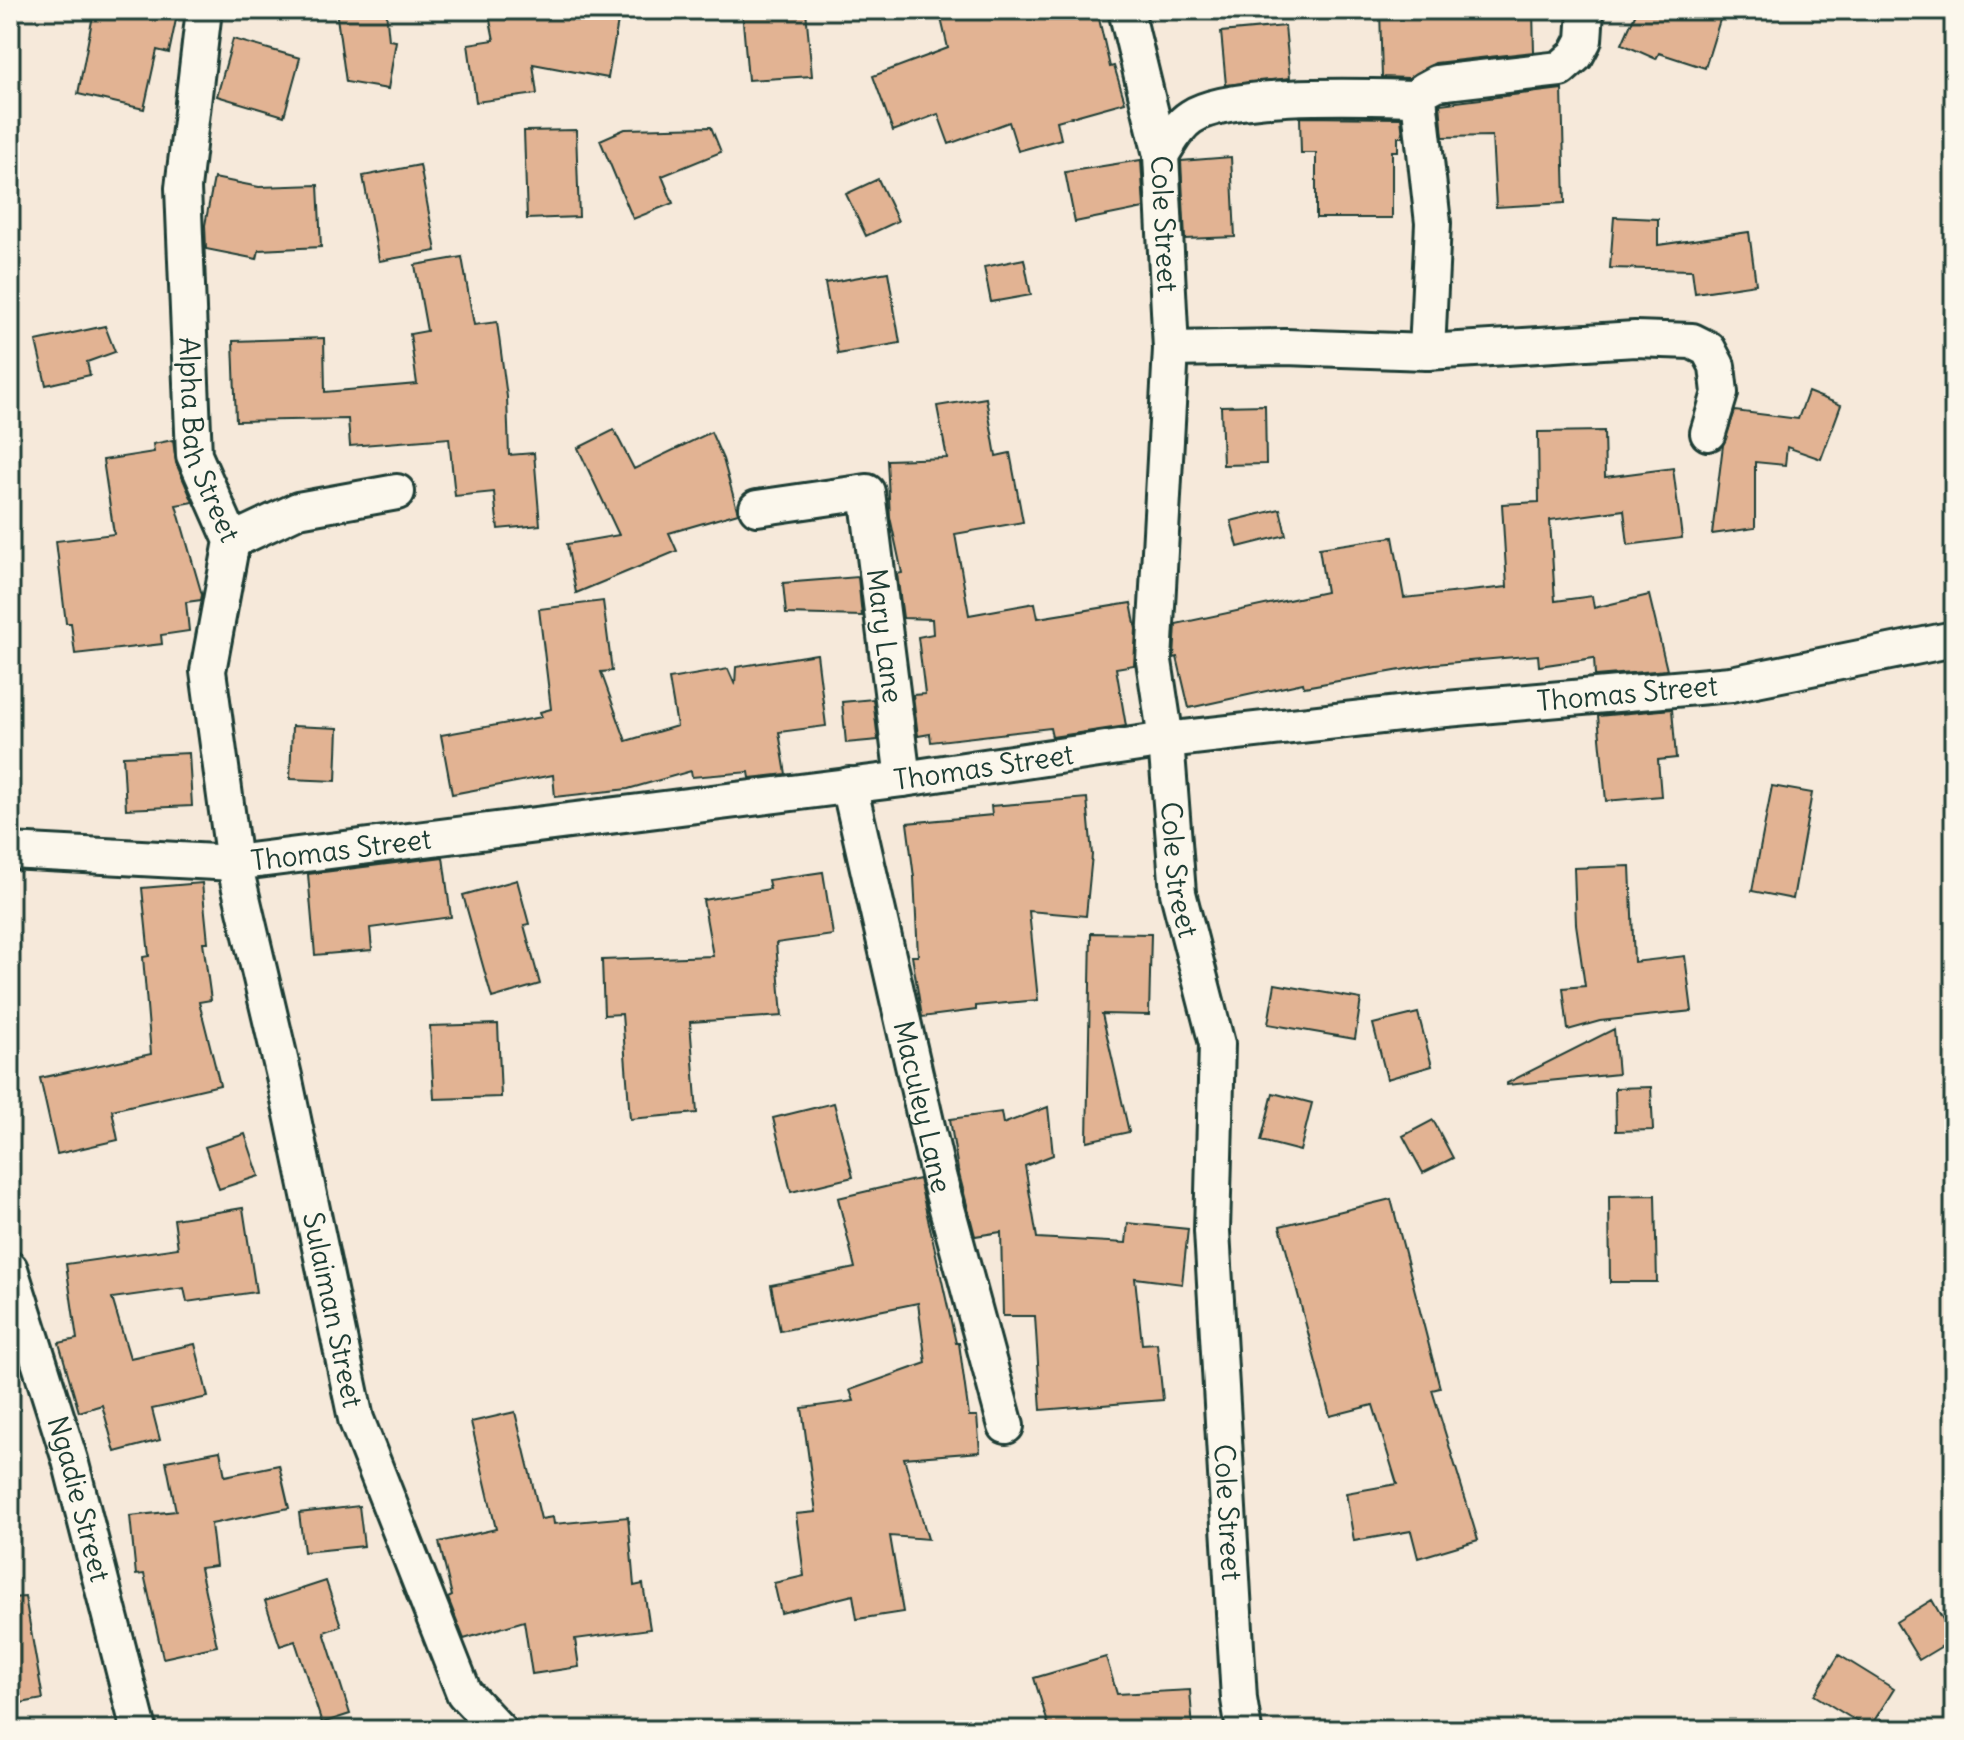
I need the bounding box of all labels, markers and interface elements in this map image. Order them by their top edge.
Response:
street label: Cole Street [1143,155,1186,293]
street label: Alpha Bah Street [171,336,248,547]
street label: Mary Lane [859,567,911,705]
street label: Thomas Street [1535,667,1719,719]
street label: Thomas Street [892,736,1076,798]
street label: Cole Street [1153,800,1207,941]
street label: Thomas Street [249,820,433,879]
street label: Maculey Lane [885,1017,960,1197]
street label: Sulaiman Street [295,1209,371,1411]
street label: Ngadie Street [39,1412,118,1585]
street label: Cole Street [1206,1443,1250,1582]

